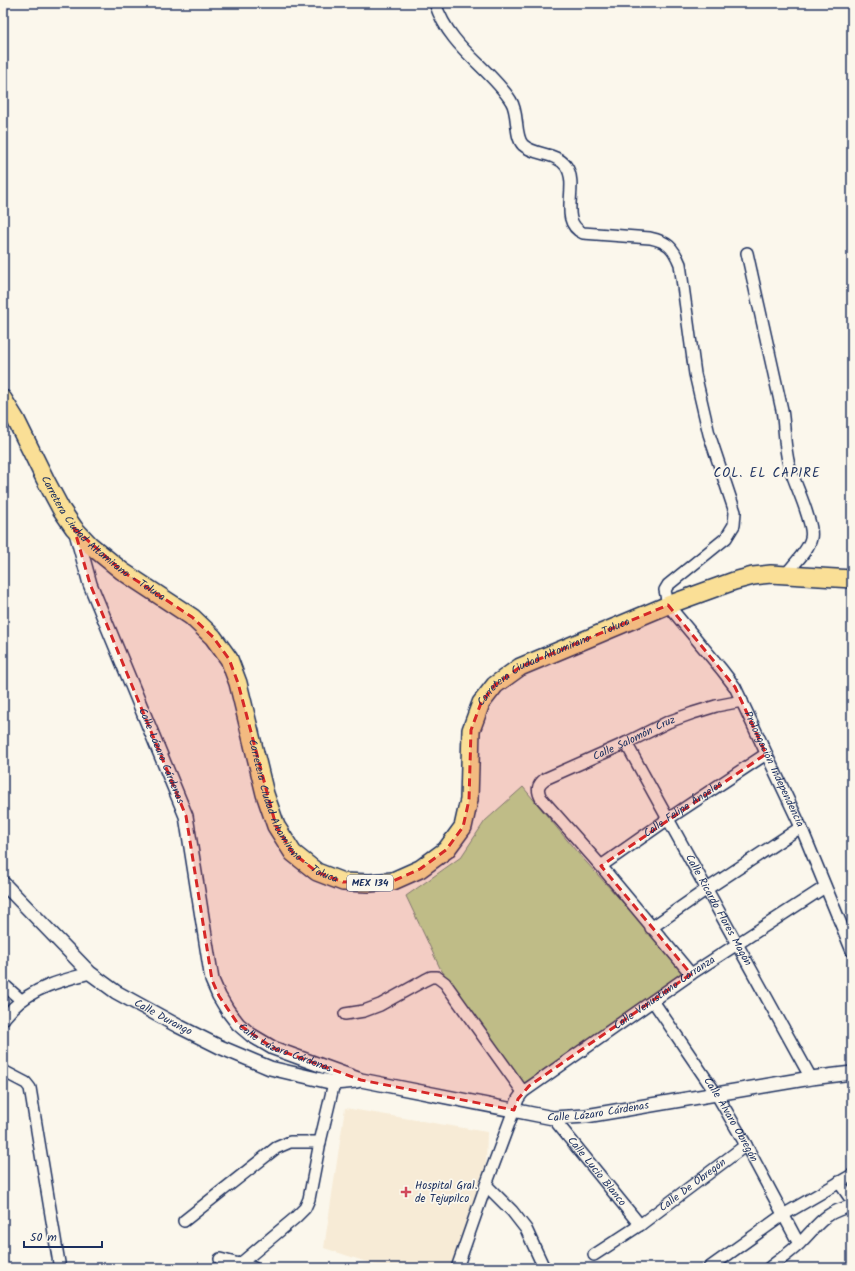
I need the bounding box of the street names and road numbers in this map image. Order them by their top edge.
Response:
street label: Carretera Ciudad Altamirano - Toluca [36,473,169,606]
street label: Carretera Ciudad Altamirano - Toluca [473,613,633,710]
street label: Calle Lázaro Cárdenas [133,705,189,807]
street label: Prolongación Independencia [739,708,809,830]
street label: Calle Salomón Cruz [590,711,678,766]
street label: Carretera Ciudad Altamirano - Toluca [243,737,341,888]
street label: Calle Felipe Ángeles [640,776,727,842]
street label: Calle Ricardo Flores Magón [680,851,757,970]
road number: MEX 134 [347,875,393,891]
street label: Calle Venustiano Carranza [610,951,719,1035]
street label: Calle Durango [131,995,195,1041]
street label: Calle Lázaro Cárdenas [234,1019,335,1078]
street label: Calle Álvaro Obregón [698,1074,763,1166]
street label: Calle Lázaro Cárdenas [546,1096,651,1127]
street label: Calle Lucio Blanco [563,1133,630,1210]
street label: Calle De Obregón [655,1154,730,1217]

